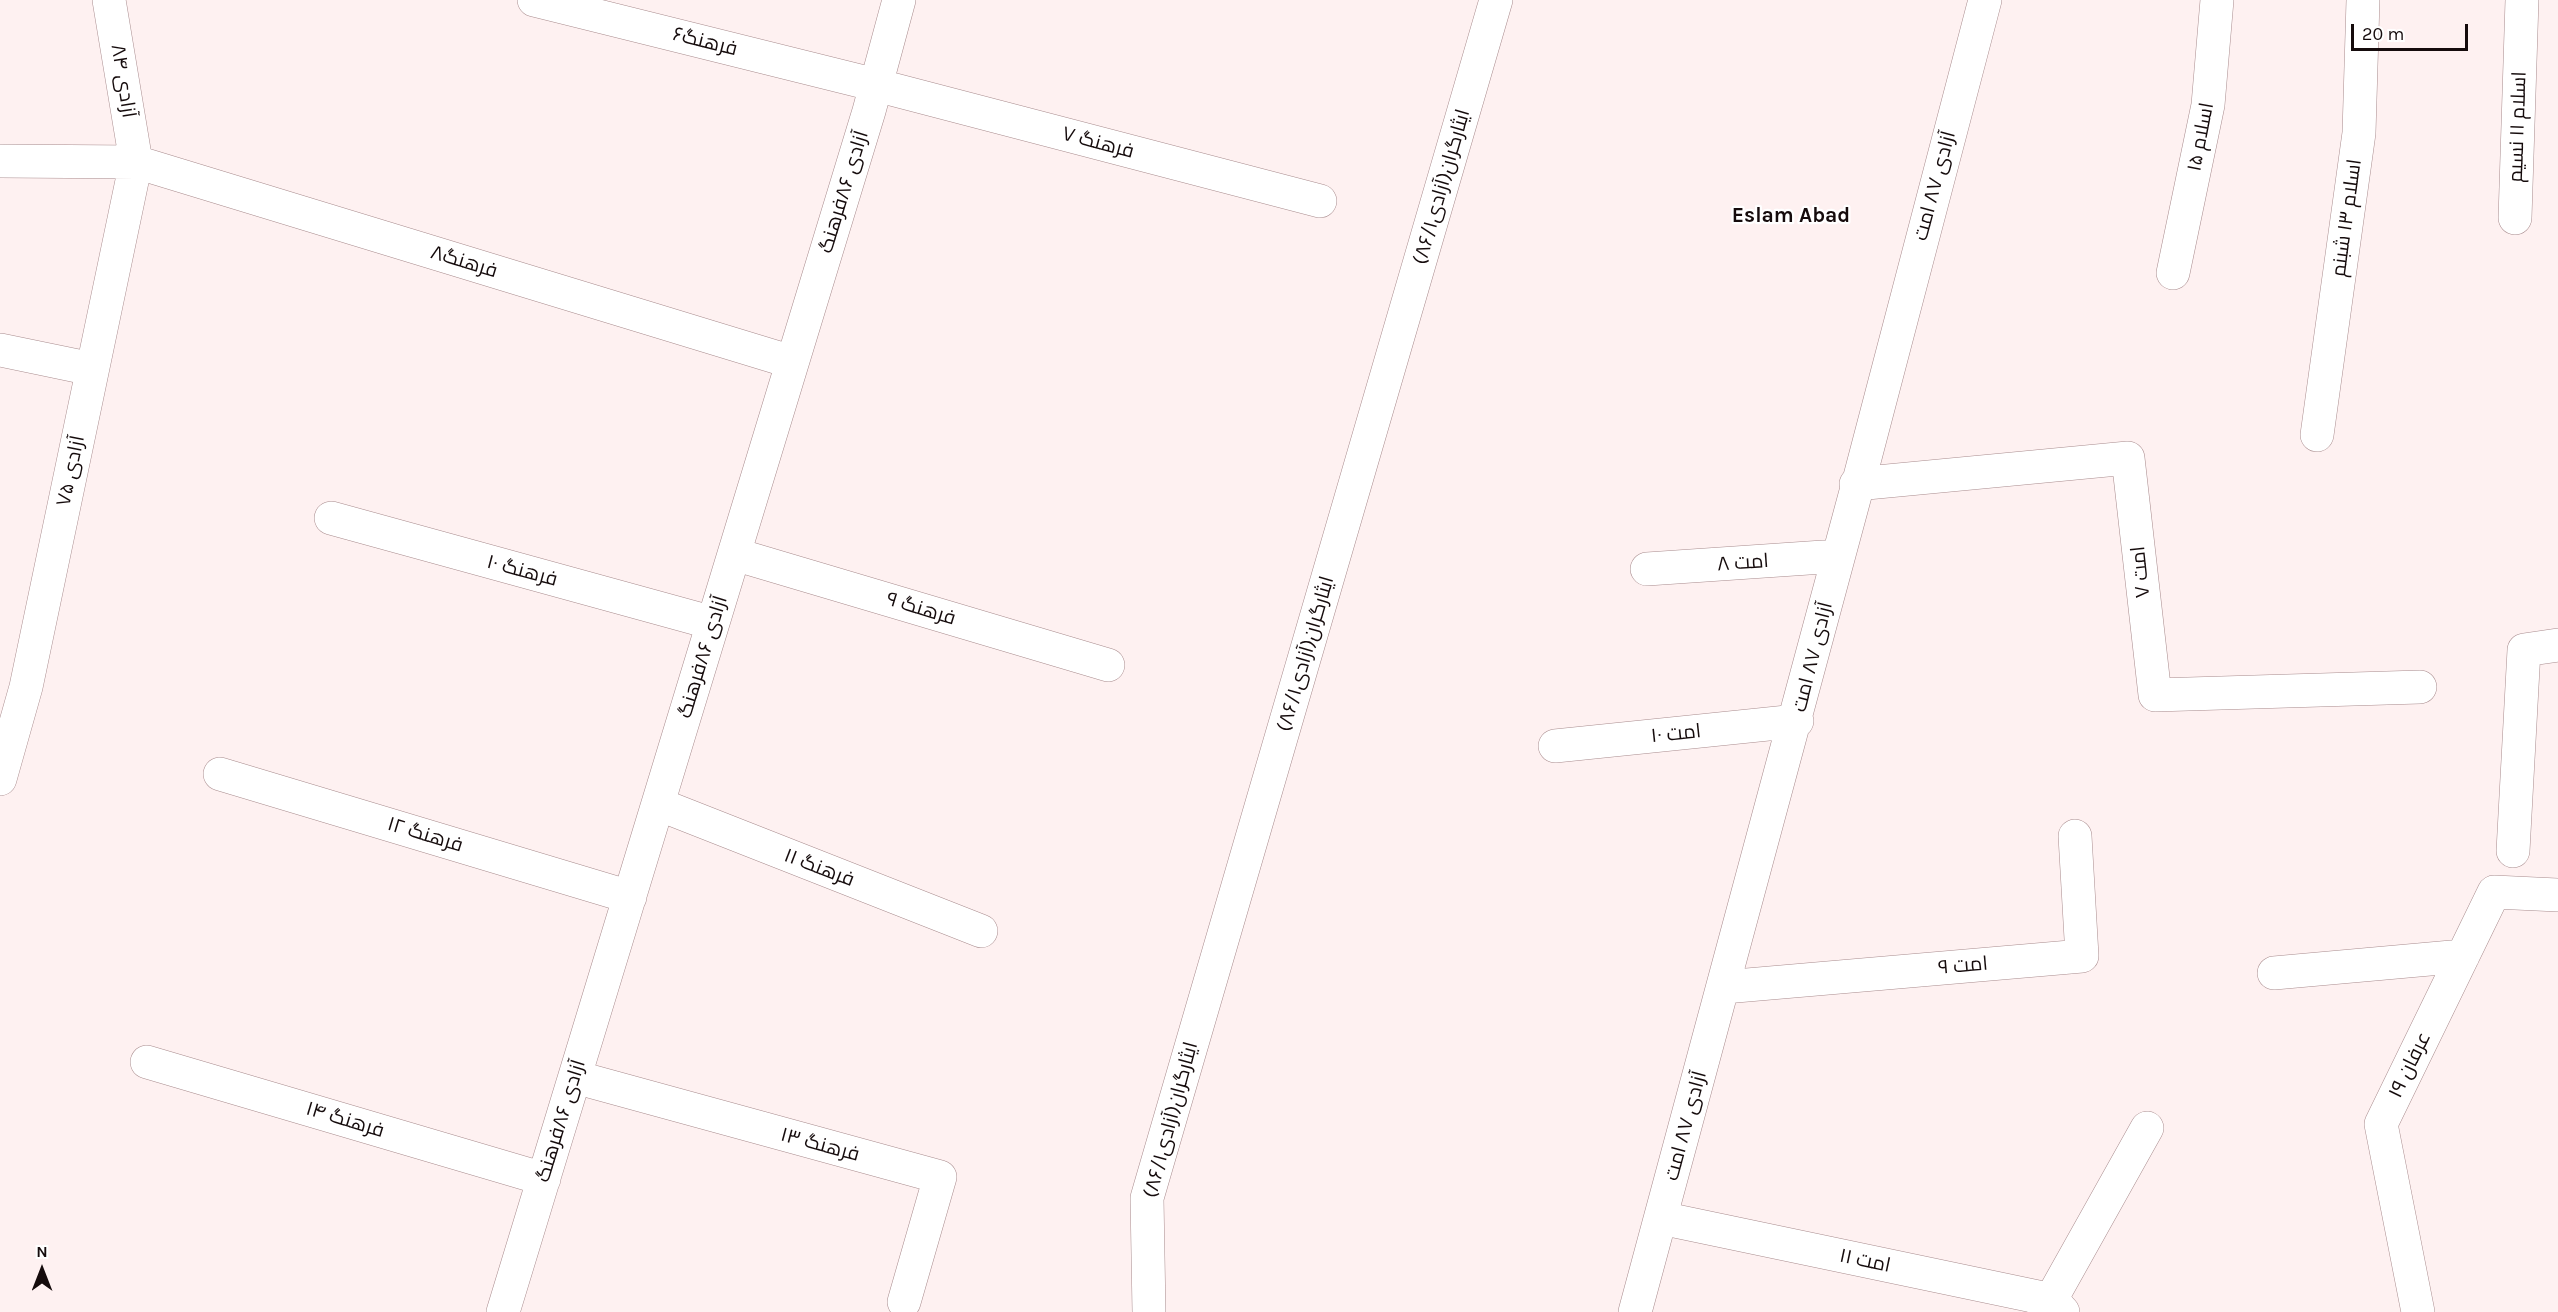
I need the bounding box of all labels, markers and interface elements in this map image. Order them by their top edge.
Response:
scale bar [2354,12,2471,50]
street label: فرهنگ۶ [670,22,740,62]
text: 20 m [2362,23,2404,45]
street label: آزادی ۸۴ [105,43,141,119]
street label: اسلام ۱۱ نسیم [2504,71,2532,183]
street label: اسلام ۱۵ [2183,100,2219,174]
street label: ایثارگران(آزادی۸۶/۱) [1408,106,1476,268]
street label: فرهنگ ۷ [1059,122,1137,164]
street label: آزادی ۸۶فرهنگ [814,128,874,256]
street label: آزادی ۸۷ امت [1909,129,1961,243]
street label: اسلام ۱۳ شبنم [2327,158,2367,278]
district label: Eslam Abad [1732,203,1850,229]
street label: فرهنگ۸ [428,240,500,284]
street label: آزادی ۷۵ [52,433,90,509]
street label: امت ۷ [2126,545,2156,599]
street label: امت ۸ [1716,549,1770,577]
street label: فرهنگ ۱۰ [484,550,560,592]
street label: ایثارگران(آزادی۸۶/۱) [1272,573,1340,735]
street label: فرهنگ ۹ [883,587,959,631]
street label: آزادی ۸۶فرهنگ [673,593,733,721]
street label: آزادی ۸۷ امت [1788,599,1838,715]
street label: امت ۱۰ [1650,719,1702,749]
street label: فرهنگ ۱۲ [384,812,466,858]
street label: فرهنگ ۱۱ [780,844,858,892]
street label: امت ۹ [1937,952,1989,980]
street label: عرفان ۱۹ [2384,1028,2436,1102]
street label: ایثارگران(آزادی۸۶/۱) [1139,1039,1203,1201]
street label: آزادی ۸۶فرهنگ [531,1057,591,1185]
street label: آزادی ۸۷ امت [1660,1069,1712,1183]
street label: فرهنگ ۱۴ [303,1097,387,1143]
street label: فرهنگ ۱۳ [778,1123,862,1167]
north arrow [12,1240,72,1300]
text: N [36,1242,48,1261]
street label: امت ۱۱ [1837,1244,1893,1278]

